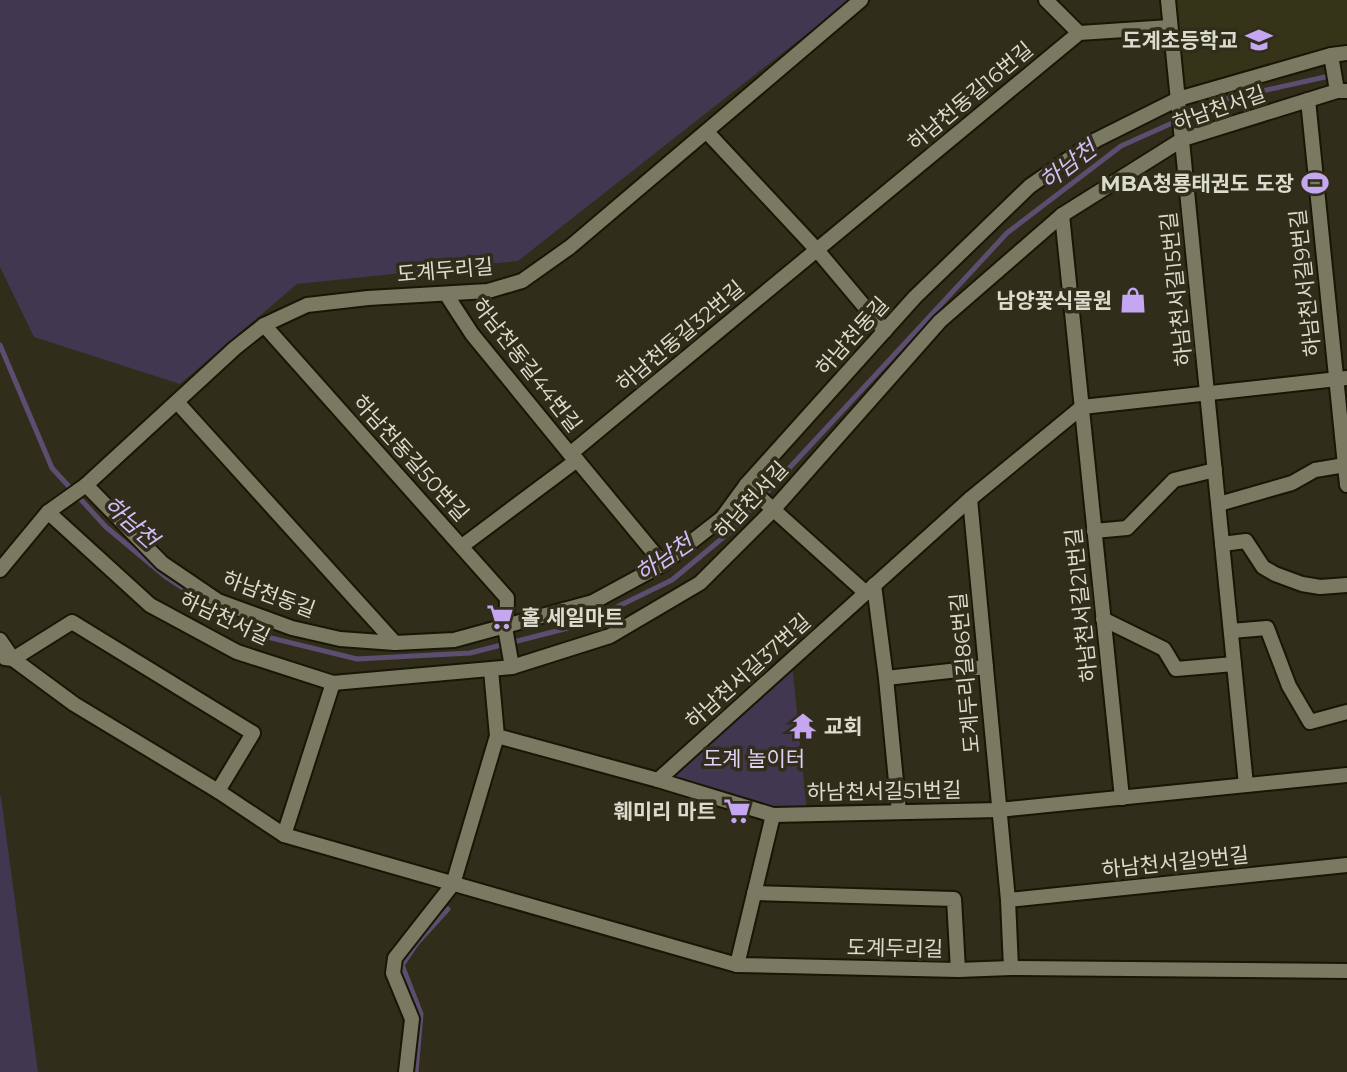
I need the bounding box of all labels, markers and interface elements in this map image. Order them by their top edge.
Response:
school or university icon: 도계초등학교 [1244,25,1274,55]
place label: 도계초등학교 [1122,28,1238,53]
street label: 하남천동길16번길 [902,36,1038,156]
street label: 하남천서길 [1169,80,1269,136]
water label: 하남천 [1034,133,1104,195]
sports icon: MBA청룡태권도 도장 [1300,168,1330,198]
place label: MBA청룡태권도 도장 [1101,171,1294,196]
street label: 하남천서길9번길 [1285,208,1325,358]
street label: 하남천서길15번길 [1155,211,1197,367]
street label: 도계두리길 [396,253,494,287]
street label: 하남천동길32번길 [611,275,749,397]
shop icon: 남양꽃식물원 [1118,285,1148,315]
place label: 남양꽃식물원 [996,288,1112,313]
street label: 하남천동길 [810,292,894,380]
street label: 하남천동길44번길 [467,293,587,437]
street label: 하남천동길50번길 [348,390,474,526]
street label: 하남천서길 [709,456,793,544]
water label: 하남천 [98,490,166,556]
water label: 하남천 [630,527,700,587]
street label: 하남천서길21번길 [1060,527,1102,683]
street label: 하남천동길 [219,566,319,622]
street label: 하남천서길 [176,586,274,650]
street label: 도계두리길86번길 [946,591,984,755]
supermarket icon: 홀 세일마트 [485,602,515,632]
place label: 홀 세일마트 [521,605,624,630]
street label: 하남천서길37번길 [680,608,816,734]
temple icon: 교회 [788,711,818,741]
place label: 교회 [824,714,863,739]
park label: 도계 놀이터 [703,746,805,771]
street label: 하남천서길51번길 [806,777,962,805]
supermarket icon: 훼미리 마트 [722,796,752,826]
place label: 훼미리 마트 [613,799,716,824]
street label: 하남천서길9번길 [1100,842,1250,882]
street label: 도계두리길 [846,935,944,961]

